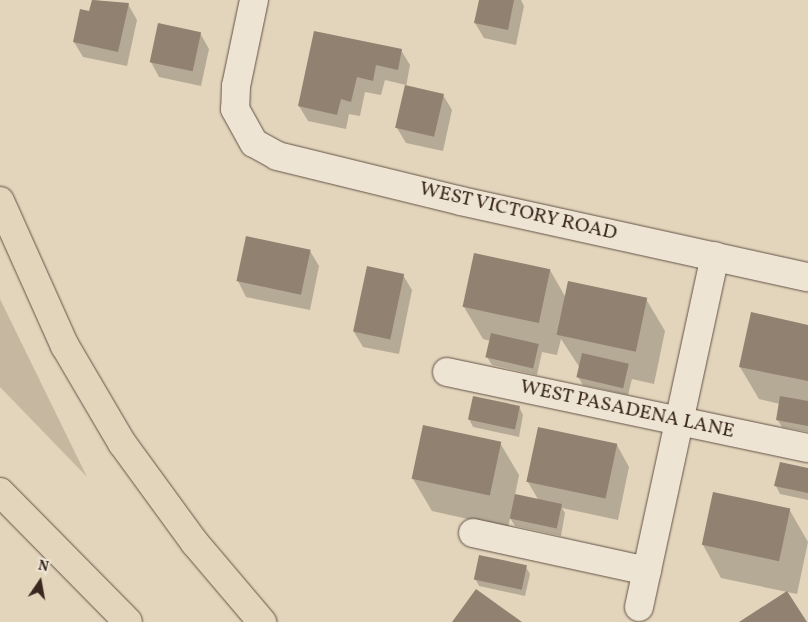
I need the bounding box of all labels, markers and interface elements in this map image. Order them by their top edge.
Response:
street label: WEST VICTORY ROAD [416,177,620,247]
street label: WEST PASADENA LANE [517,375,737,445]
text: N [36,556,50,577]
north arrow [15,557,65,607]

